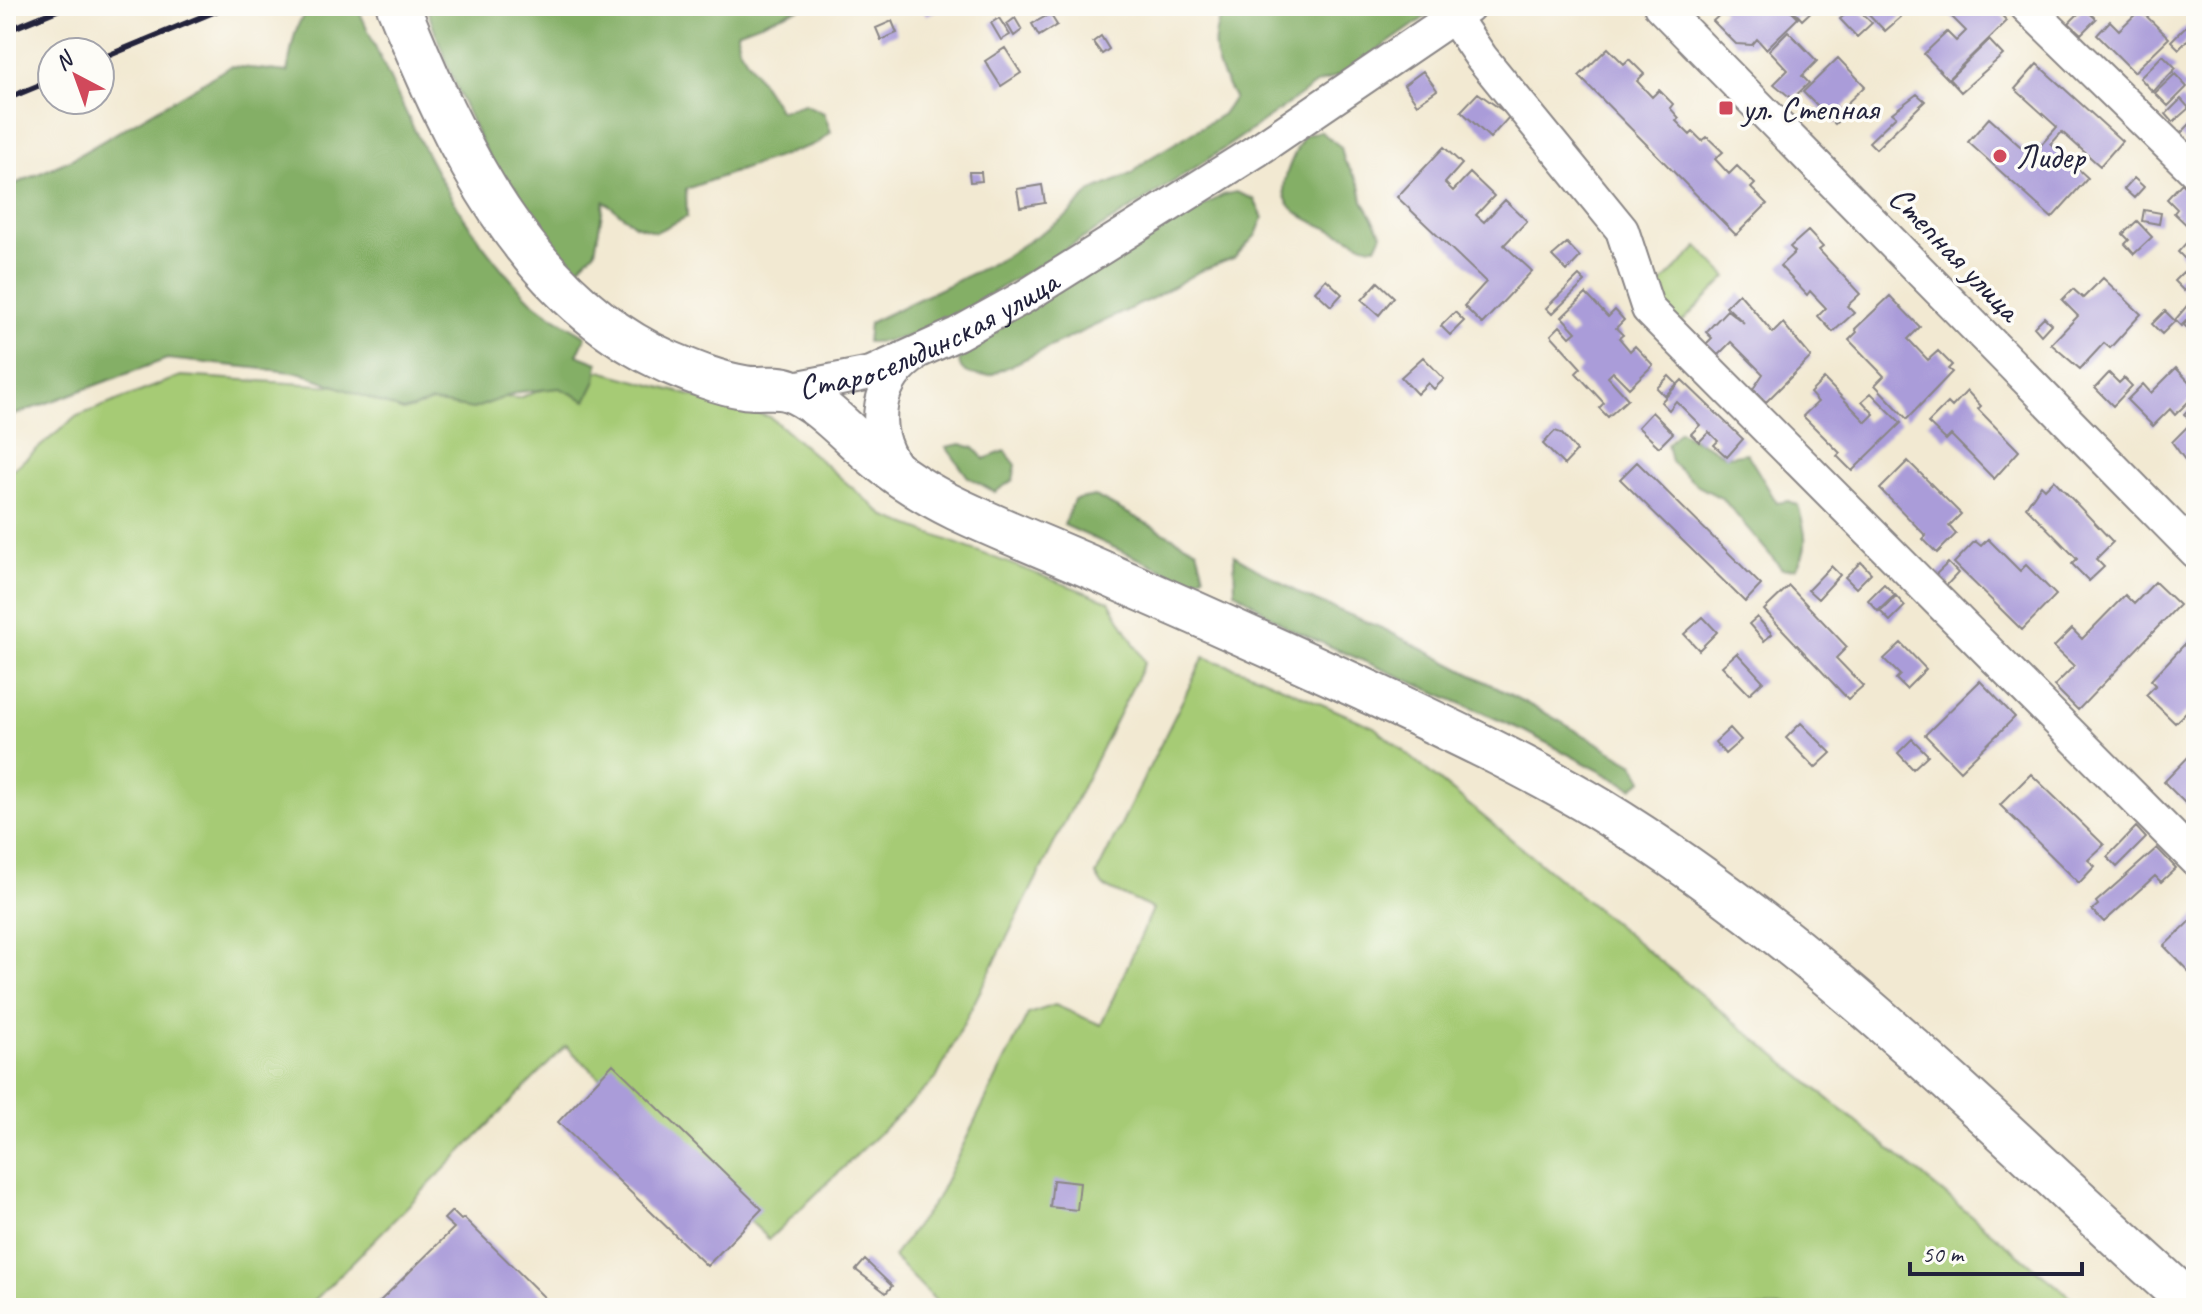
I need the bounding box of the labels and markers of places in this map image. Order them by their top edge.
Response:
place label: ул. Степная [1740,87,1881,130]
marker: ул. Степная [1717,99,1735,117]
place label: Лидер [2016,135,2087,178]
marker: Лидер [1991,147,2009,165]

